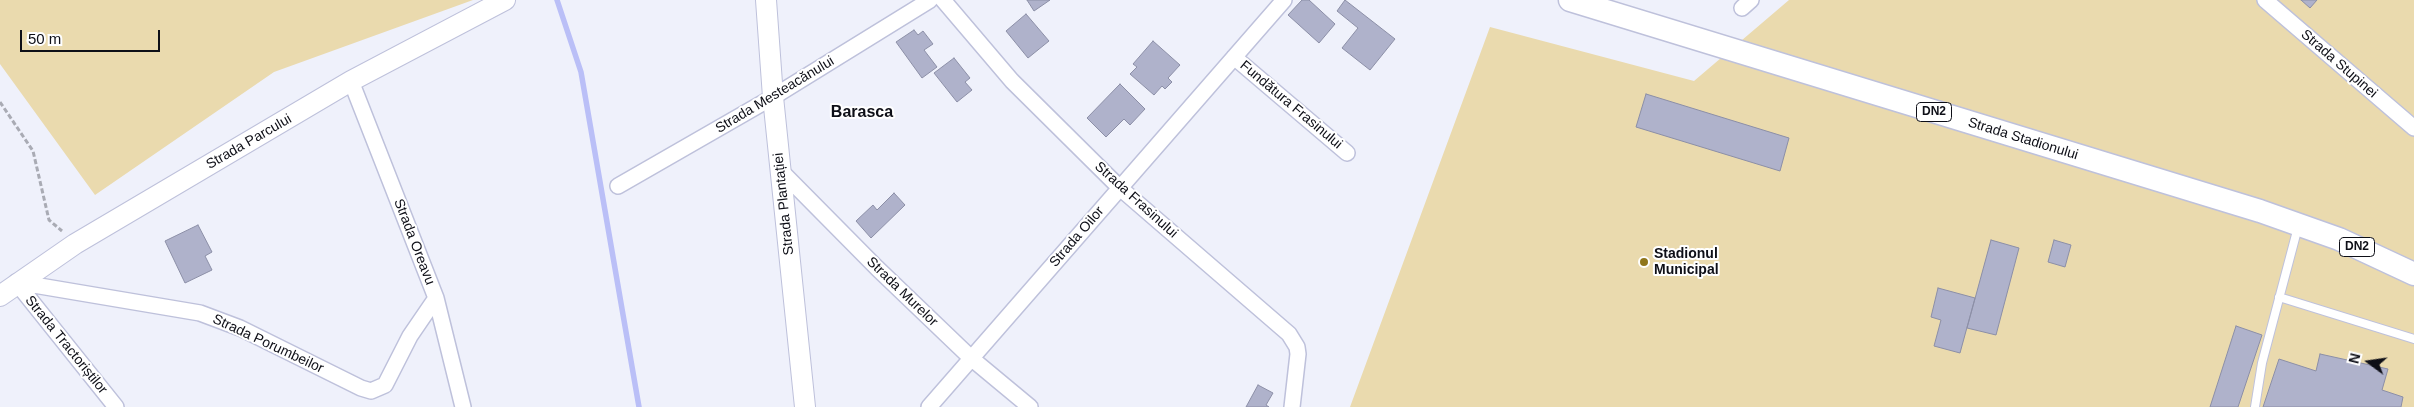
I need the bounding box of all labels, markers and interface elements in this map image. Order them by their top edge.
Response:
scale bar [22,20,162,52]
street label: Strada Stupinei [2297,26,2381,102]
text: 50 m [28,30,61,47]
street label: Strada Mesteacănului [713,53,837,137]
street label: Fundătura Frasinului [1236,57,1346,153]
road number: DN2 [1916,102,1952,121]
district label: Barasca [831,103,893,123]
street label: Strada Parcului [203,111,295,173]
street label: Strada Stadionului [1966,114,2080,164]
street label: Strada Plantației [770,152,798,256]
street label: Strada Frasinului [1091,158,1181,242]
street label: Strada Oreavu [390,196,438,288]
street label: Strada Oilor [1046,203,1108,271]
road number: DN2 [2340,238,2374,256]
place label: Stadionul Municipal [1654,246,1719,278]
street label: Strada Murelor [863,254,941,330]
marker: Stadionul Municipal [1638,256,1650,268]
street label: Strada Tractoriștilor [21,292,111,398]
street label: Strada Porumbeilor [210,311,326,377]
north arrow [2344,337,2394,387]
text: N [2345,352,2363,365]

